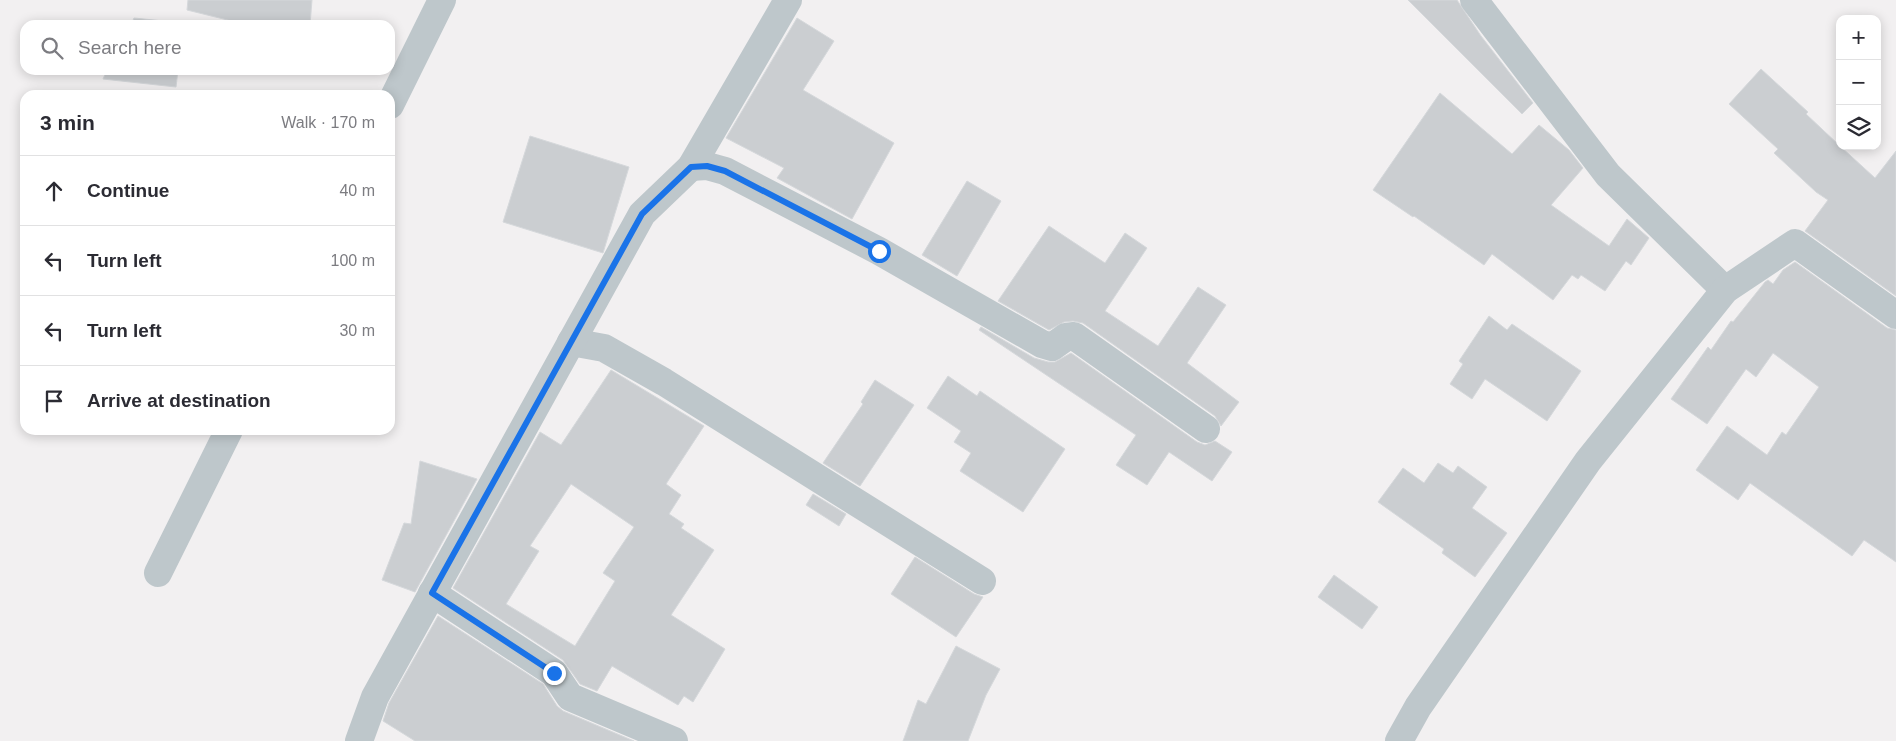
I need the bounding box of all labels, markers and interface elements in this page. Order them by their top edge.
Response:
map controls [1836,15,1881,150]
button: + [1836,15,1881,60]
search box [20,20,395,75]
icon: search [38,34,66,62]
text: Search here [78,37,182,58]
button: − [1836,60,1881,105]
button: layers [1836,105,1881,150]
text: 3 min [40,111,95,134]
text: Walk · 170 m [281,114,375,131]
icon: ahead [40,177,68,205]
text: Continue [87,180,169,201]
text: 40 m [339,182,375,199]
route start [868,240,891,263]
icon: left [40,247,68,275]
text: Turn left [87,250,162,271]
text: 100 m [331,252,375,269]
icon: left [40,317,68,345]
text: Turn left [87,320,162,341]
text: 30 m [339,322,375,339]
icon: arrive [40,387,68,415]
text: Arrive at destination [87,390,271,411]
route end [543,662,566,685]

